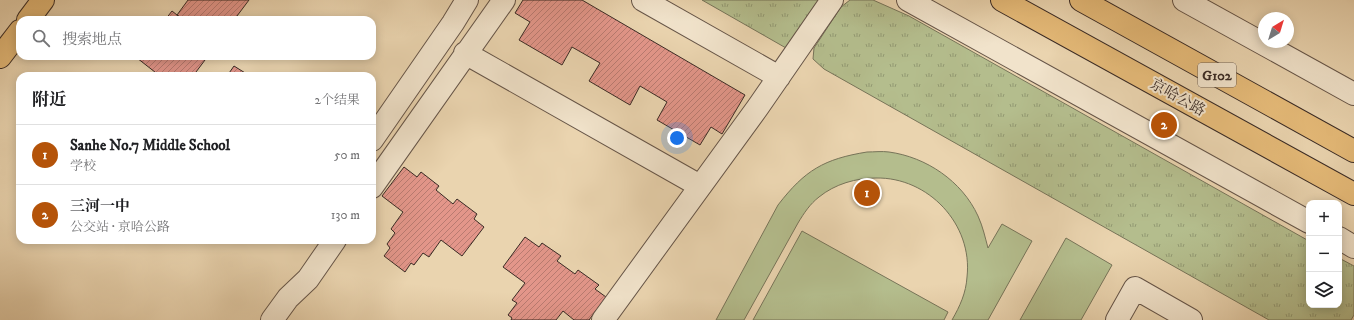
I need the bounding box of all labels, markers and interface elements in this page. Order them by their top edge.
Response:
north arrow [1258,12,1294,48]
search box [16,16,376,60]
icon: search [30,27,52,49]
text: 搜索地点 [62,30,122,49]
road number: G102 [1198,63,1236,87]
street label: 京哈公路 [1147,75,1209,120]
text: 附近 [32,89,66,111]
text: 2个结果 [315,92,360,108]
pin: 2 [1151,110,1177,140]
your location [667,128,687,148]
text: Sanhe No.7 Middle School [70,136,230,155]
text: 1 [43,147,47,163]
text: 50 m [334,147,360,163]
text: 学校 [70,158,96,174]
pin: 1 [854,178,880,208]
text: 三河一中 [70,197,130,216]
map controls [1306,200,1342,308]
button: + [1306,200,1342,236]
text: 2 [42,207,48,223]
text: 130 m [331,207,360,223]
text: 公交站 · 京哈公路 [70,219,170,235]
button: − [1306,236,1342,272]
button: layers [1306,272,1342,308]

